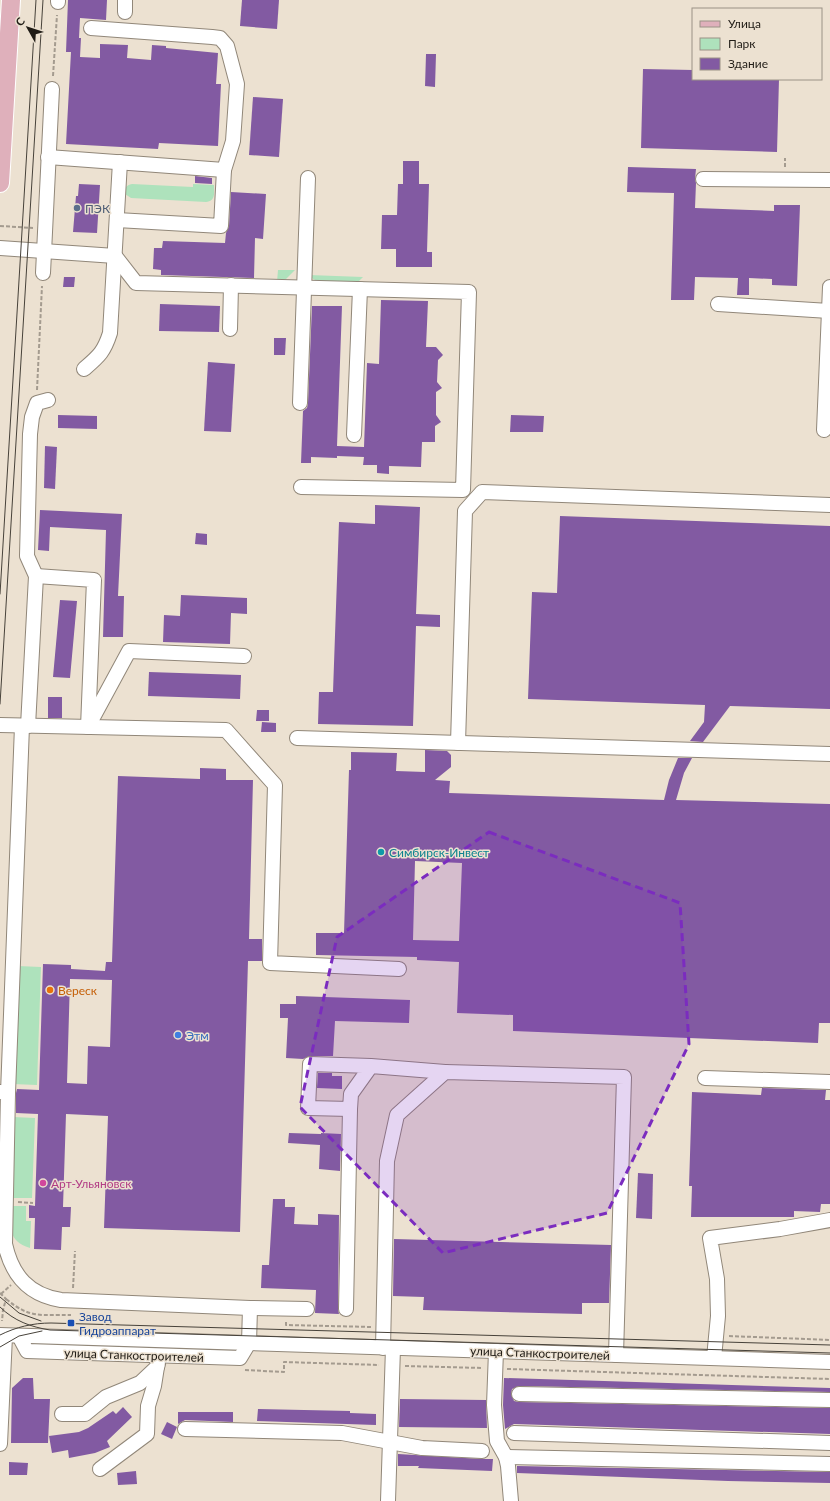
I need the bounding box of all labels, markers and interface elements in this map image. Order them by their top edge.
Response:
north arrow [8,8,48,48]
legend [692,8,822,80]
text: С [12,14,28,28]
text: Улица [728,16,761,31]
text: Парк [728,36,756,51]
text: Здание [728,56,768,71]
place label: ПЭК [85,201,110,216]
marker: ПЭК [72,203,82,213]
place label: Симбирск-Инвест [389,845,489,860]
marker: Симбирск-Инвест [376,847,386,857]
place label: Вереск [58,983,98,998]
marker: Вереск [45,985,55,995]
place label: Этм [186,1028,209,1043]
marker: Этм [173,1030,183,1040]
place label: Арт-Ульяновск [51,1176,132,1191]
marker: Арт-Ульяновск [38,1178,48,1188]
place label: Завод Гидроаппарат [79,1309,156,1338]
marker: Завод Гидроаппарат [66,1318,76,1328]
street label: улица Станкостроителей [470,1343,610,1363]
street label: улица Станкостроителей [64,1345,204,1365]

